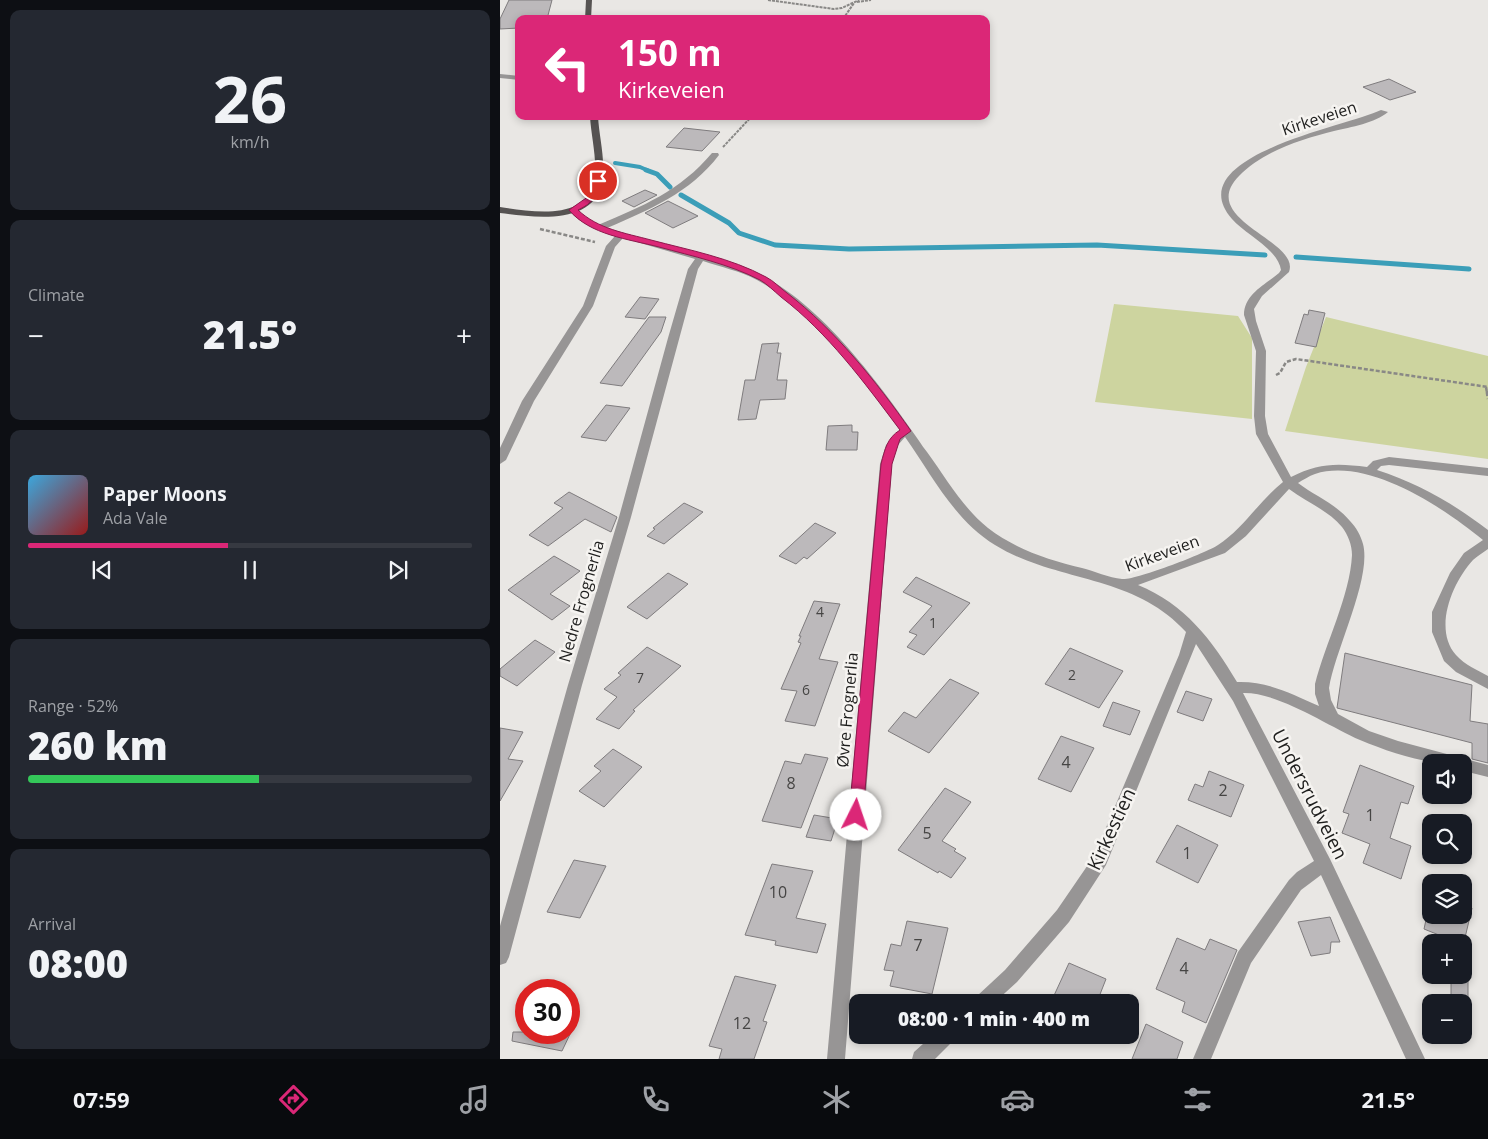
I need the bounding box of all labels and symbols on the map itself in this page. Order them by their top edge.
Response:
street label: Kirkeveien [1279,96,1359,140]
pin [577,160,619,202]
street label: Kirkeveien [1122,529,1202,577]
street label: Nedre Frognerlia [553,537,609,665]
house number: 4 [816,602,824,621]
house number: 1 [929,613,937,632]
street label: Øvre Frognerlia [831,651,863,769]
house number: 2 [1068,665,1076,684]
house number: 7 [636,668,644,687]
house number: 6 [802,680,810,699]
street label: Undersrudveien [1266,724,1354,864]
house number: 4 [1061,751,1071,773]
house number: 8 [786,772,796,794]
house number: 2 [1218,779,1228,801]
street label: Kirkestien [1081,784,1141,874]
position arrow [829,788,881,840]
house number: 1 [1365,804,1375,826]
house number: 5 [922,822,932,844]
house number: 1 [1182,842,1192,864]
house number: 10 [769,881,787,903]
house number: 7 [913,934,923,956]
house number: 4 [1179,957,1189,979]
speed limit sign: 30 [515,979,580,1044]
house number: 12 [733,1012,751,1034]

